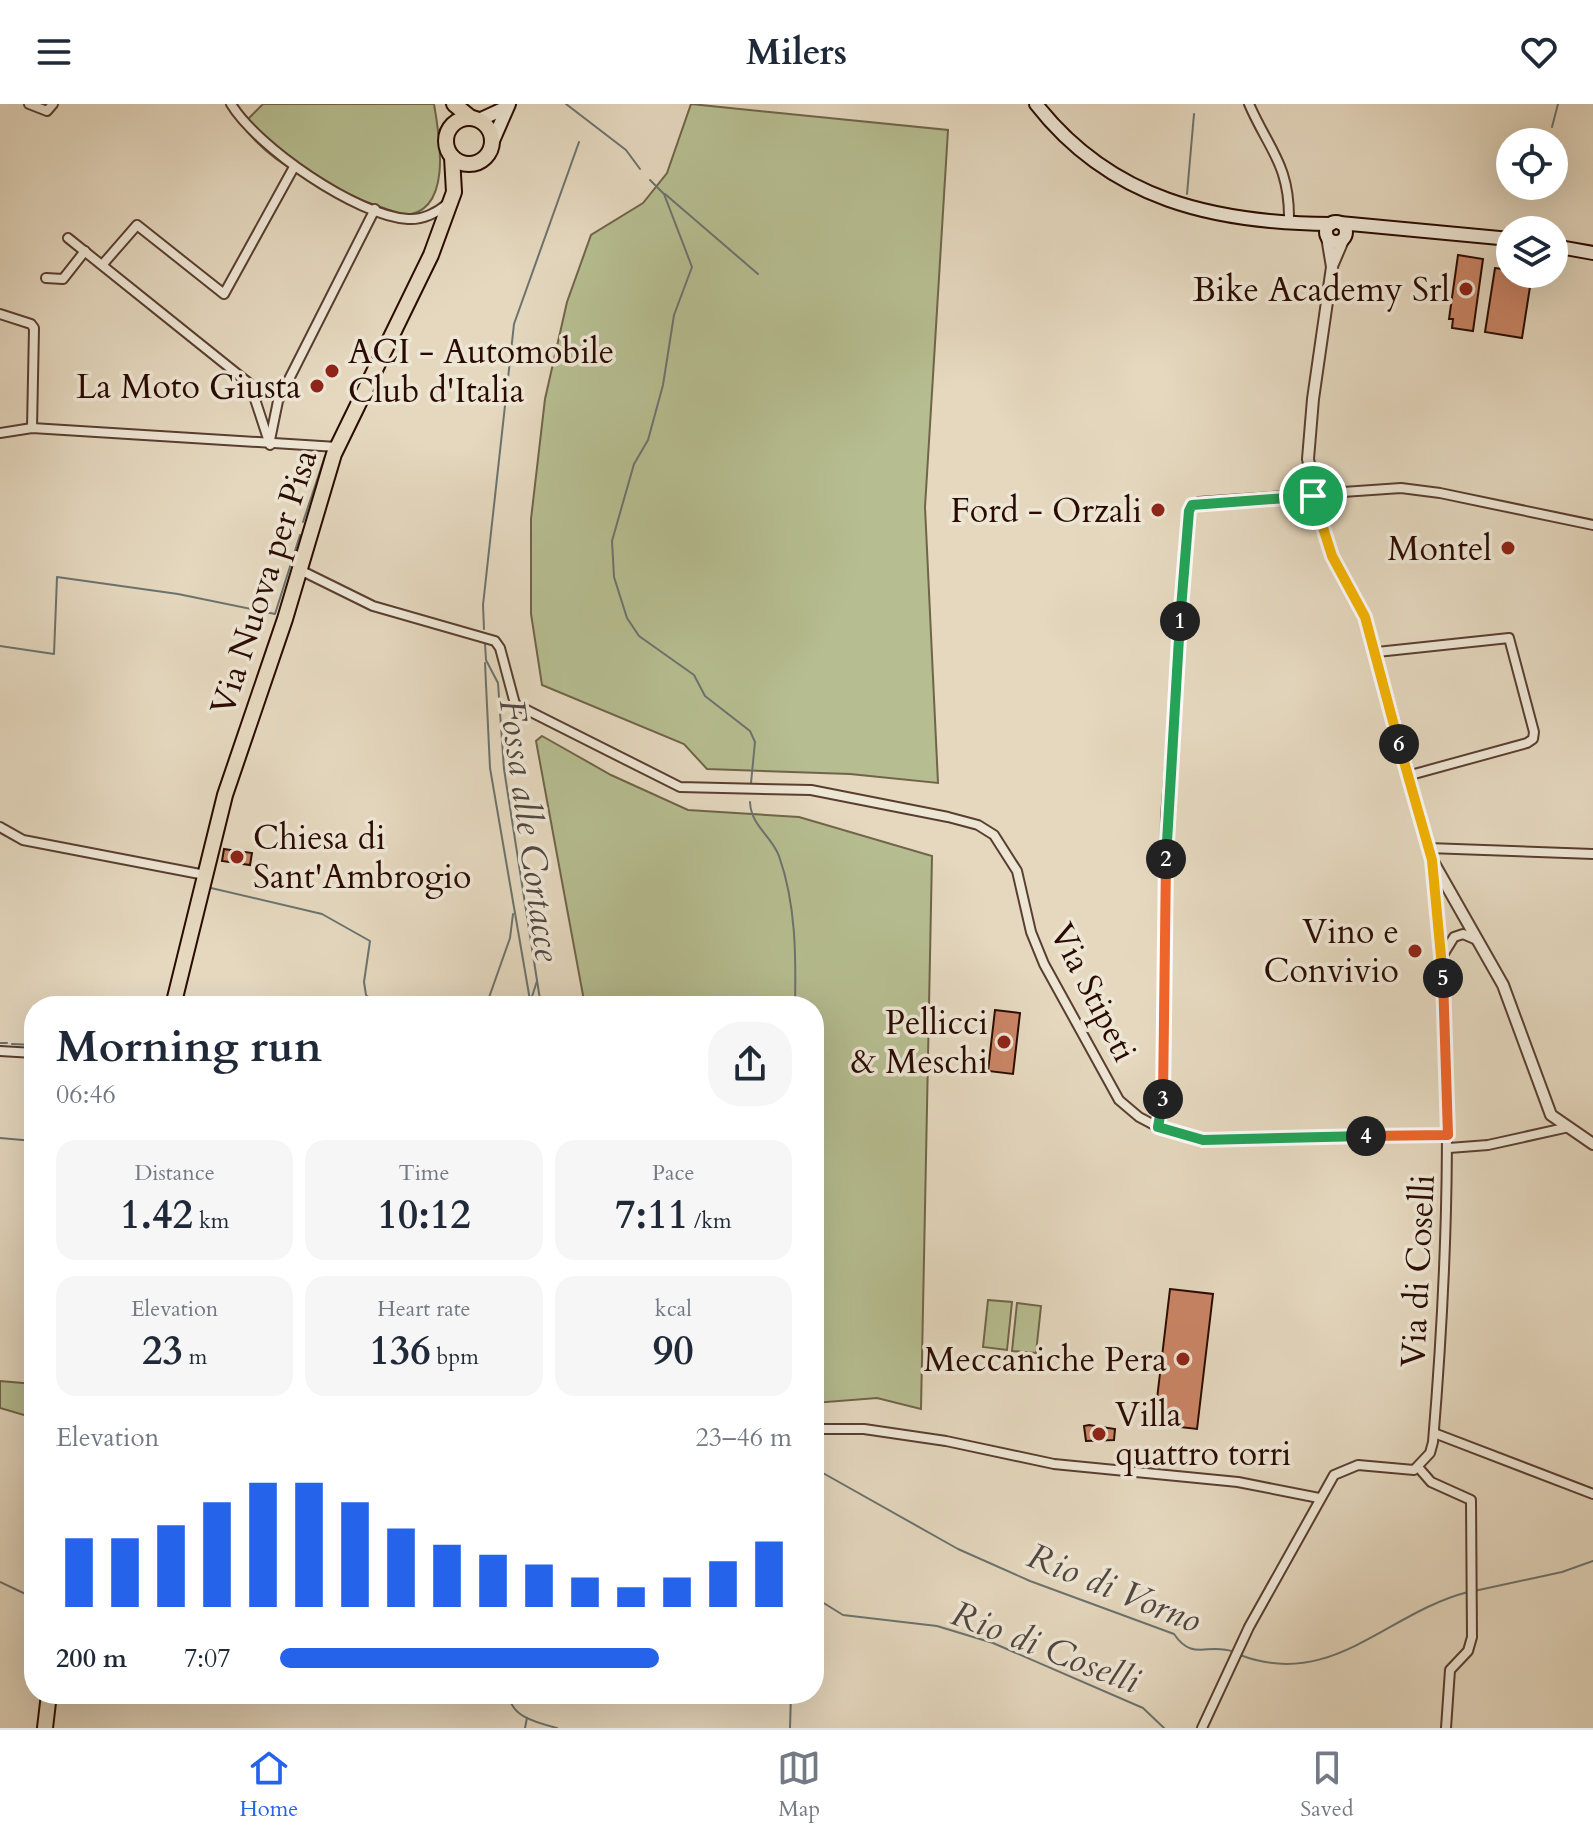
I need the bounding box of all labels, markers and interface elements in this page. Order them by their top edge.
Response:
text: Milers [746,28,847,77]
icon: menu [32,30,76,74]
icon: heart [1517,30,1561,74]
map controls [1496,128,1568,288]
button: locate [1496,128,1568,200]
button: layers [1496,216,1568,288]
place label: Bike Academy Srl [1193,267,1450,313]
marker: Bike Academy Srl [1457,280,1475,298]
place label: ACI - Automobile Club d'Italia [348,329,614,414]
marker: ACI - Automobile Club d'Italia [323,362,341,380]
place label: La Moto Giusta [76,364,301,410]
marker: La Moto Giusta [308,377,326,395]
street label: Via Nuova per Pisa [199,444,329,721]
pin [1279,462,1347,530]
icon: arrive [1291,474,1335,518]
place label: Ford - Orzali [950,488,1142,534]
marker: Ford - Orzali [1149,501,1167,519]
place label: Montel [1387,526,1492,572]
marker: Montel [1499,539,1517,557]
pin: 1 [1160,601,1200,641]
text: 1 [1174,606,1186,636]
water label: Fossa alle Cortacce [487,696,572,966]
pin: 6 [1379,724,1419,764]
text: 6 [1393,729,1405,759]
place label: Chiesa di Sant'Ambrogio [253,815,471,900]
pin: 2 [1146,839,1186,879]
text: 2 [1160,844,1172,874]
marker: Chiesa di Sant'Ambrogio [228,848,246,866]
place label: Vino e Convivio [1263,909,1399,994]
street label: Via Stipeti [1039,915,1148,1070]
marker: Vino e Convivio [1406,942,1424,960]
pin: 5 [1423,958,1463,998]
text: 5 [1437,963,1449,993]
place label: Pellicci & Meschi [851,1000,988,1085]
text: Morning run [56,1017,322,1077]
button: share [708,1022,792,1106]
marker: Pellicci & Meschi [995,1033,1013,1051]
text: 06:46 [56,1077,116,1112]
pin: 3 [1143,1079,1183,1119]
text: 3 [1157,1084,1169,1114]
pin: 4 [1346,1116,1386,1156]
text: 4 [1360,1121,1372,1151]
text: Distance [134,1158,215,1188]
text: Time [399,1158,449,1188]
text: Pace [652,1158,695,1188]
street label: Via di Coselli [1390,1173,1446,1369]
text: 1.42 [120,1188,193,1243]
text: 10:12 [377,1188,471,1243]
text: 7:11 [615,1188,688,1243]
text: km [193,1206,229,1236]
text: /km [688,1206,732,1236]
text: Elevation [131,1294,218,1324]
text: Heart rate [377,1294,471,1324]
text: kcal [655,1294,692,1324]
text: 23 [142,1324,183,1379]
text: 136 [369,1324,431,1379]
text: 90 [653,1324,694,1379]
place label: Meccaniche Pera [924,1337,1167,1383]
text: m [183,1342,207,1372]
text: bpm [431,1342,479,1372]
marker: Meccaniche Pera [1174,1350,1192,1368]
place label: Villa quattro torri [1115,1392,1291,1477]
text: Elevation [56,1420,159,1455]
text: 23–46 m [695,1420,792,1455]
marker: Villa quattro torri [1090,1425,1108,1443]
water label: Rio di Vorno [1020,1531,1209,1646]
water label: Rio di Coselli [944,1589,1148,1706]
text: 200 m [56,1641,127,1676]
text: 7:07 [184,1641,231,1676]
tab: Home [239,1746,298,1824]
tab: Map [777,1746,821,1824]
tab: Saved [1300,1746,1354,1824]

